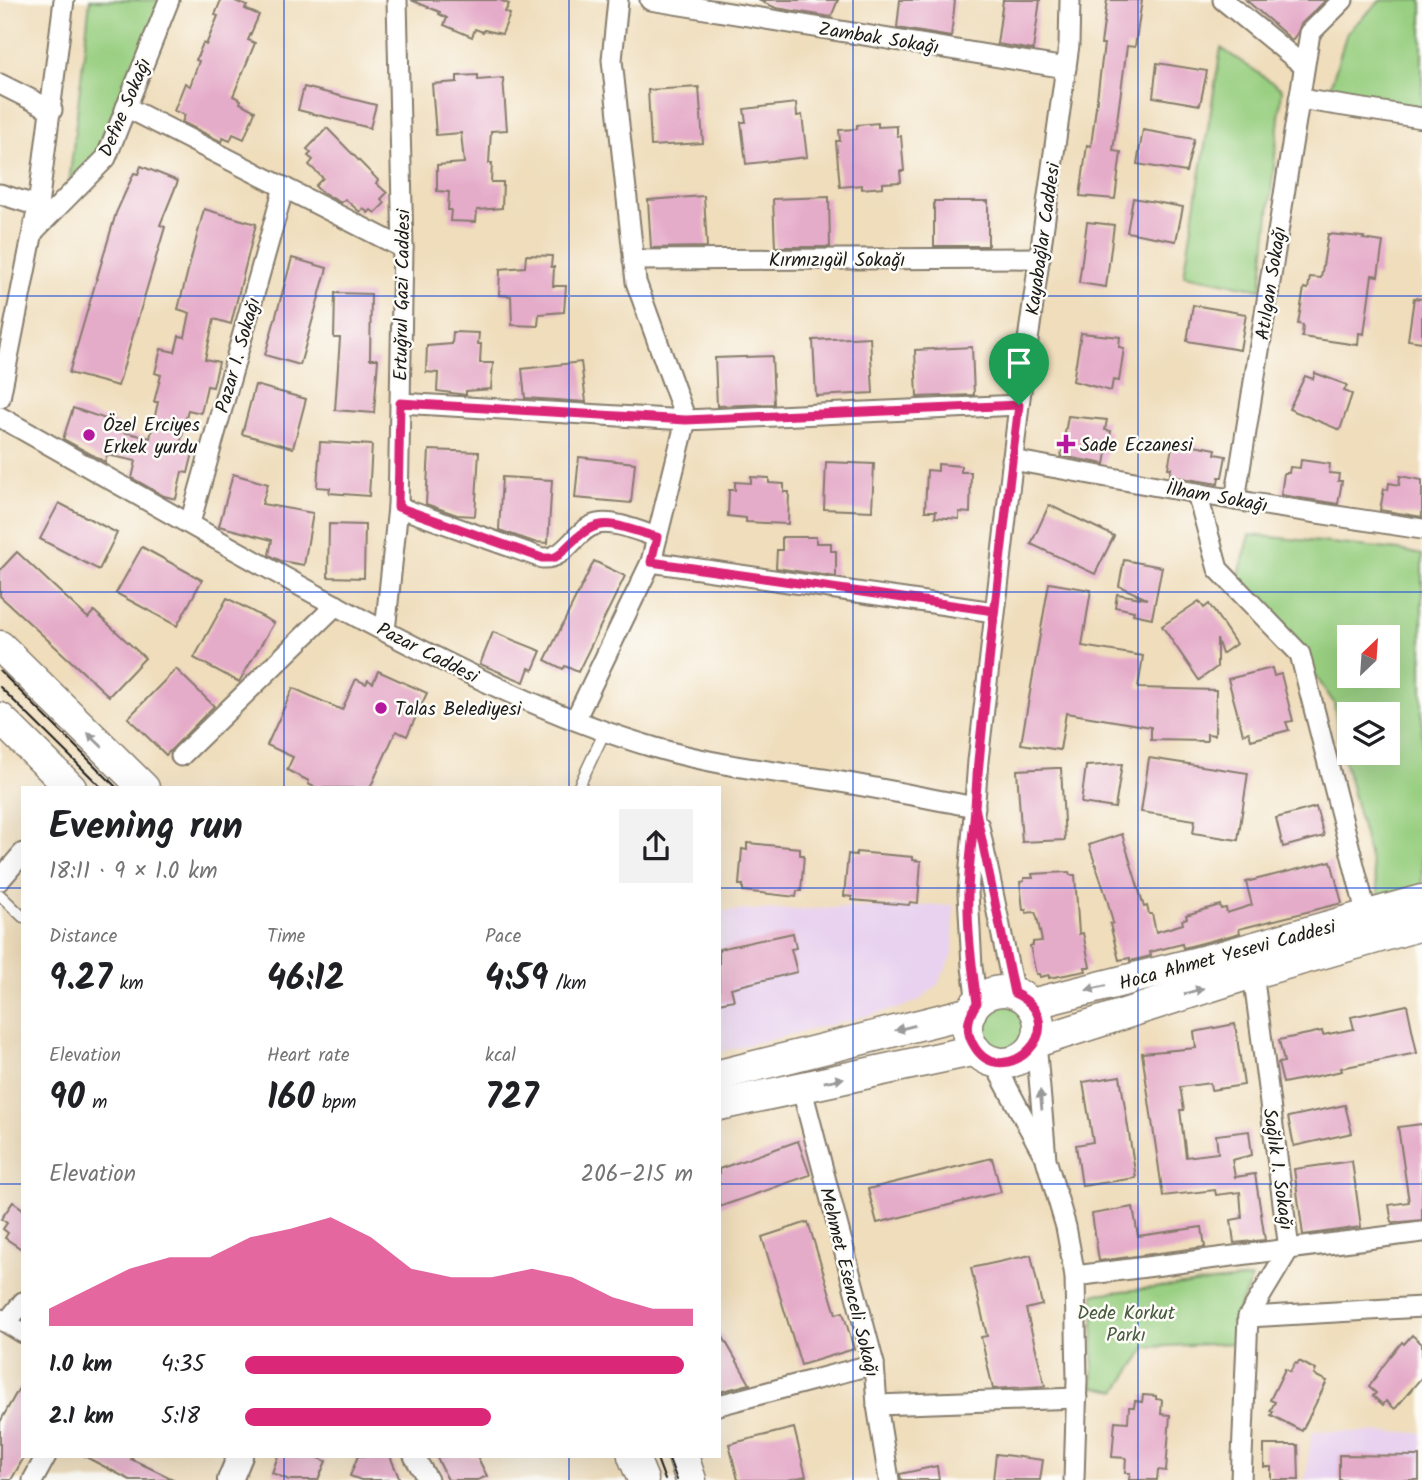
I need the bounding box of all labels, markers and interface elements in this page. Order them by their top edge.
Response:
street label: Zambak Sokağı [816,15,941,63]
street label: Defne Sokağı [92,54,160,162]
street label: Kayabağlar Caddesi [1018,160,1070,317]
street label: Ertuğrul Gazi Caddesi [387,207,420,381]
street label: Atılgan Sokağı [1248,224,1296,342]
street label: Kırmızıgül Sokağı [769,246,905,276]
street label: Pazar 1. Sokağı [208,294,270,417]
pin [989,333,1049,405]
icon: arrive [1000,344,1038,382]
place label: Özel Erciyes Erkek yurdu [103,411,200,463]
marker: Özel Erciyes Erkek yurdu [81,427,97,443]
place label: Sade Eczanesi [1080,431,1194,461]
marker: Sade Eczanesi [1058,436,1074,452]
street label: İlham Sokağı [1163,474,1270,522]
street label: Pazar Caddesi [371,615,485,693]
north arrow [1337,625,1400,688]
map controls [1337,625,1400,765]
place label: Talas Belediyesi [395,695,523,725]
marker: Talas Belediyesi [373,700,389,716]
button: layers [1337,702,1400,765]
one-way arrow [87,732,104,748]
text: Evening run [49,798,243,858]
button: share [619,809,693,883]
text: 18:11 · 9 × 1.0 km [49,854,217,890]
street label: Hoca Ahmet Yesevi Caddesi [1116,912,1341,999]
text: Distance [49,922,117,952]
text: Time [267,922,305,952]
text: Pace [485,922,521,952]
text: 9.27 [49,952,112,1008]
text: 46:12 [267,952,345,1008]
text: 4:59 [485,952,548,1008]
text: km [112,969,144,999]
text: /km [548,969,587,999]
one-way arrow [1085,983,1107,994]
one-way arrow [1184,985,1205,996]
one-way arrow [894,1023,916,1034]
text: Elevation [49,1041,121,1071]
text: Heart rate [267,1041,350,1071]
text: kcal [485,1041,516,1071]
text: 90 [49,1071,85,1127]
text: 160 [267,1071,315,1127]
text: 727 [485,1071,538,1127]
one-way arrow [823,1074,845,1085]
text: m [85,1088,107,1118]
text: bpm [315,1088,356,1118]
one-way arrow [1035,1089,1046,1111]
street label: Sağlık 1. Sokağı [1254,1106,1300,1232]
text: Elevation [49,1157,136,1193]
text: 206–215 m [581,1157,693,1193]
street label: Mehmet Esenceli Sokağı [810,1185,886,1381]
park label: Dede Korkut Parkı [1077,1299,1176,1351]
text: 1.0 km [49,1347,112,1383]
text: 4:35 [161,1347,205,1383]
text: 2.1 km [49,1399,114,1435]
text: 5:18 [161,1399,200,1435]

